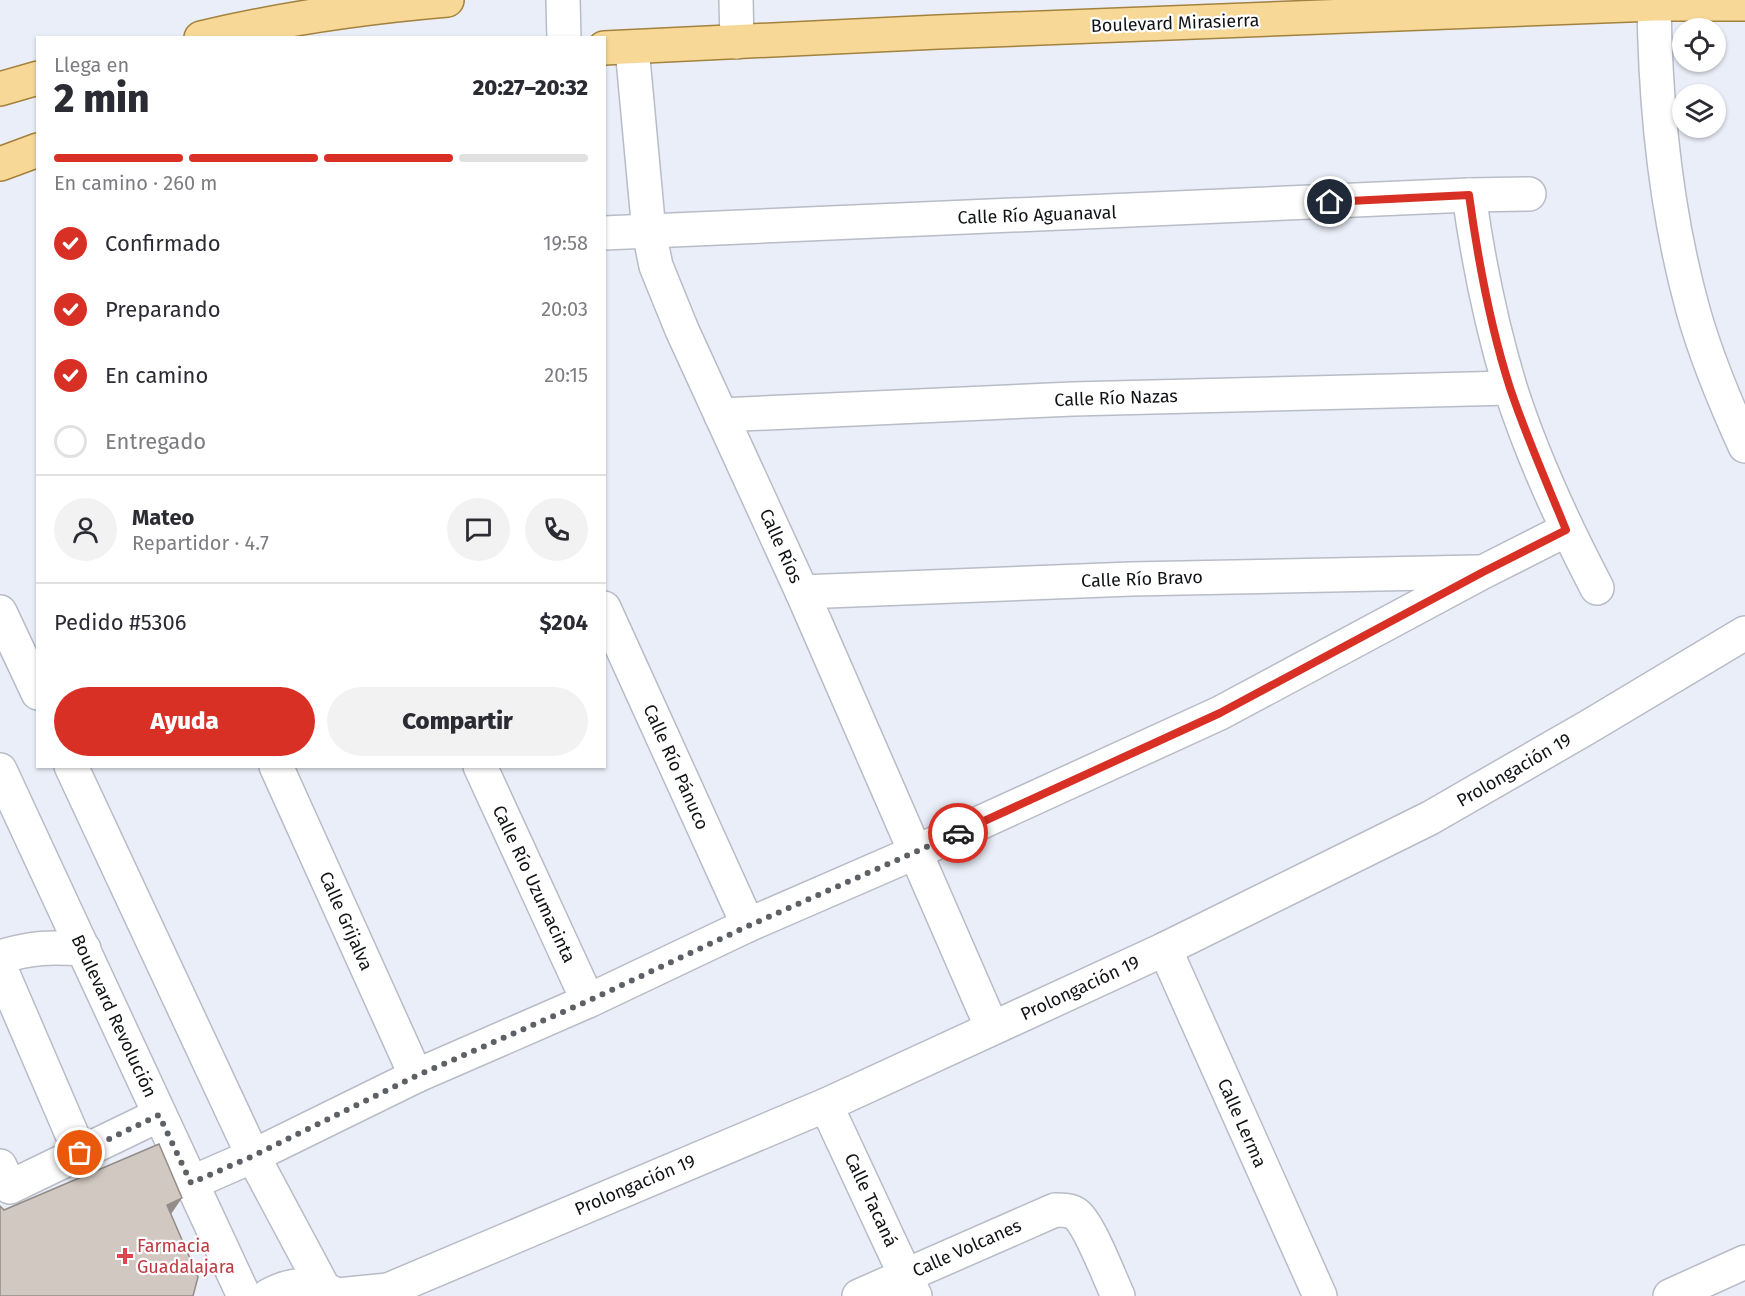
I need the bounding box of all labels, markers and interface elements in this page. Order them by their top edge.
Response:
street label: Boulevard Mirasierra [1090,9,1260,37]
map controls [1672,18,1726,138]
button: locate [1672,18,1726,72]
text: Llega en [54,53,129,77]
text: 20:27–20:32 [473,74,588,101]
text: 2 min [54,76,150,122]
button: layers [1672,84,1726,138]
text: En camino · 260 m [54,171,218,195]
pin [1304,176,1355,227]
icon: home [1313,185,1346,218]
street label: Calle Río Aguanaval [957,201,1117,229]
icon: check [54,227,87,260]
text: Confirmado [105,230,221,257]
text: 19:58 [543,231,588,255]
icon: check [54,293,87,326]
text: Preparando [105,296,221,323]
text: 20:03 [541,297,588,321]
icon: check [54,359,87,392]
text: En camino [105,362,208,389]
text: 20:15 [544,363,588,387]
street label: Calle Río Nazas [1054,385,1178,411]
text: Entregado [105,428,206,455]
button: person [54,498,117,561]
button: chat [447,498,510,561]
button: phone [525,498,588,561]
text: Mateo [132,504,194,531]
street label: Calle Ríos [755,505,807,587]
text: Repartidor · 4.7 [132,531,269,555]
street label: Calle Río Bravo [1081,566,1203,592]
text: Pedido #5306 [54,609,187,636]
text: $204 [539,609,588,636]
button: Ayuda [54,687,315,756]
button: Compartir [327,687,588,756]
street label: Calle Río Pánuco [639,701,713,833]
street label: Prolongación 19 [1453,728,1575,812]
street label: Calle Río Uzumacinta [488,802,580,966]
courier [928,803,988,863]
icon: car [942,817,975,850]
street label: Calle Grijalva [314,868,378,974]
street label: Boulevard Revolución [67,931,161,1101]
street label: Prolongación 19 [1017,951,1143,1025]
street label: Calle Lerma [1213,1075,1271,1171]
pin [54,1127,105,1178]
icon: bag [63,1136,96,1169]
street label: Calle Tacaná [840,1149,902,1251]
street label: Prolongación 19 [571,1150,699,1220]
street label: Calle Volcanes [909,1214,1025,1282]
place label: Farmacia Guadalajara [137,1235,235,1278]
marker: Farmacia Guadalajara [118,1249,132,1263]

